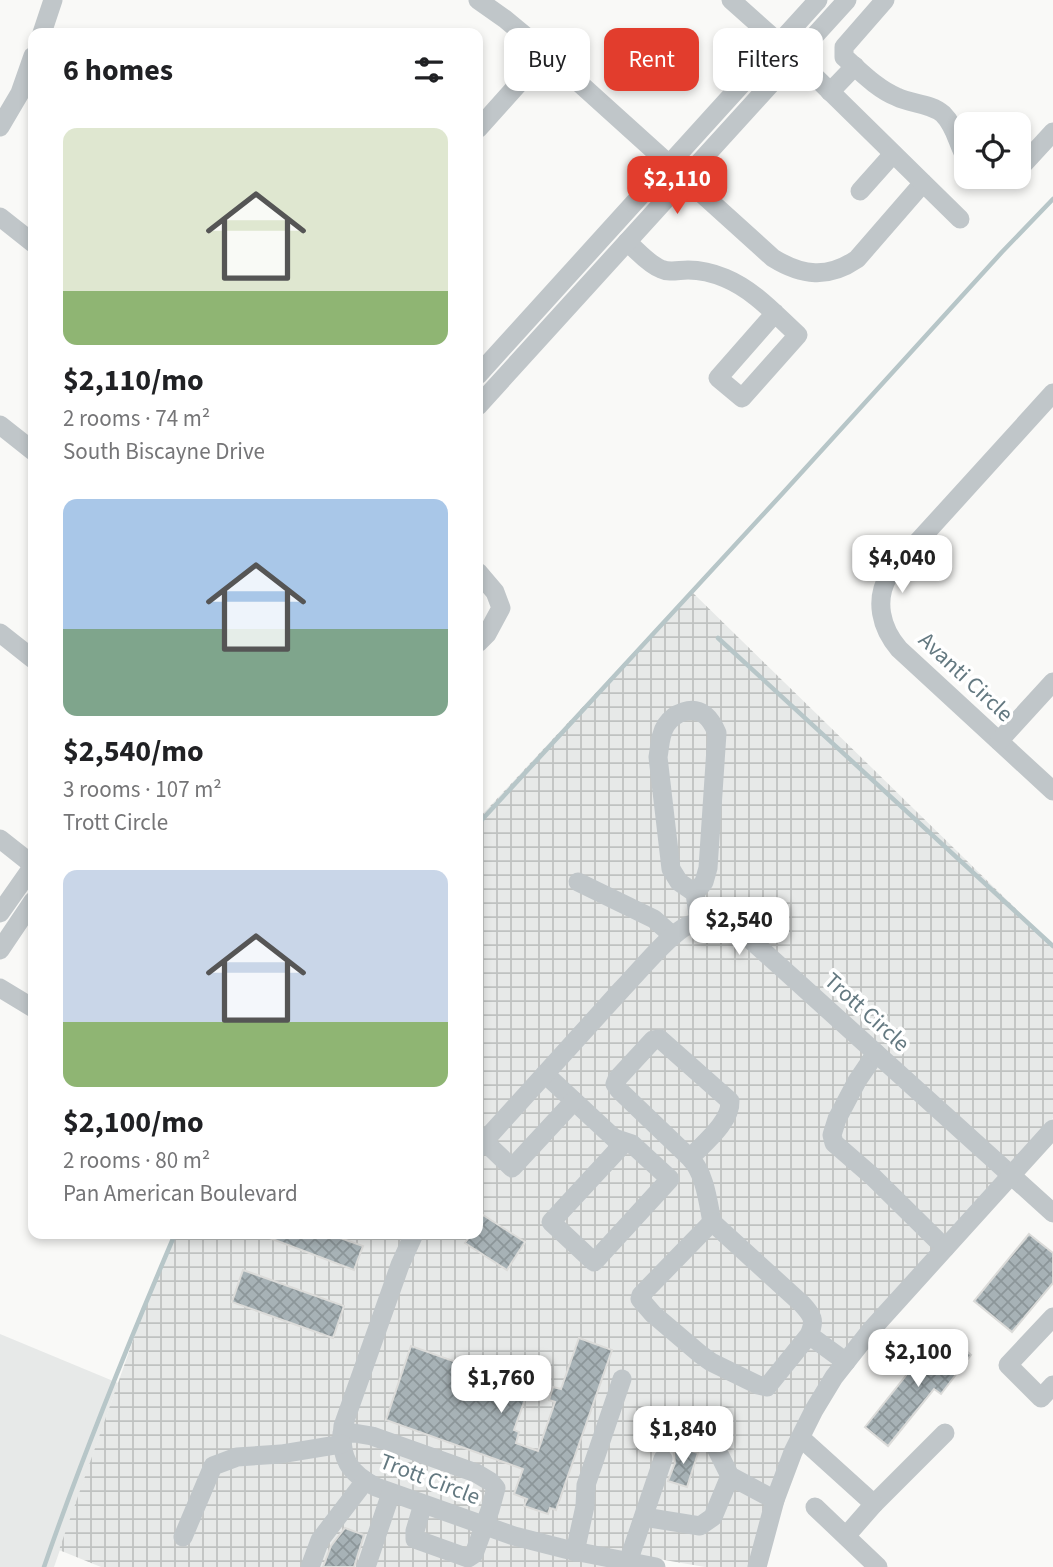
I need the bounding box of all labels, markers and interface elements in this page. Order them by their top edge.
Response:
chip: Buy [504,28,590,91]
chip: Rent [604,28,699,91]
chip: Filters [713,28,823,91]
text: 6 homes [63,49,173,92]
icon: filters [410,51,448,89]
map controls [954,112,1031,189]
button: locate [954,112,1031,189]
pin: $2,110 [620,156,734,216]
text: $2,110 [643,162,711,195]
icon: home [193,173,319,299]
text: $2,110/mo [63,359,204,402]
text: 2 rooms · 74 m² [63,402,210,435]
text: South Biscayne Drive [63,435,265,468]
pin: $4,040 [845,536,959,595]
text: $4,040 [868,541,936,574]
icon: home [193,544,319,670]
street label: Avanti Circle [911,624,1021,730]
text: $2,540/mo [63,730,204,773]
text: 3 rooms · 107 m² [63,773,222,806]
text: Trott Circle [63,806,168,839]
pin: $2,540 [682,898,796,957]
text: $2,540 [705,903,773,936]
icon: home [193,915,319,1041]
street label: Trott Circle [817,965,917,1059]
text: $2,100/mo [63,1101,204,1144]
text: 2 rooms · 80 m² [63,1144,210,1177]
text: Pan American Boulevard [63,1177,298,1210]
pin: $2,100 [861,1330,975,1389]
text: $2,100 [884,1335,952,1368]
pin: $1,760 [444,1356,558,1415]
text: $1,760 [467,1361,535,1394]
pin: $1,840 [626,1406,740,1466]
text: $1,840 [649,1412,717,1445]
street label: Trott Circle [375,1445,485,1513]

